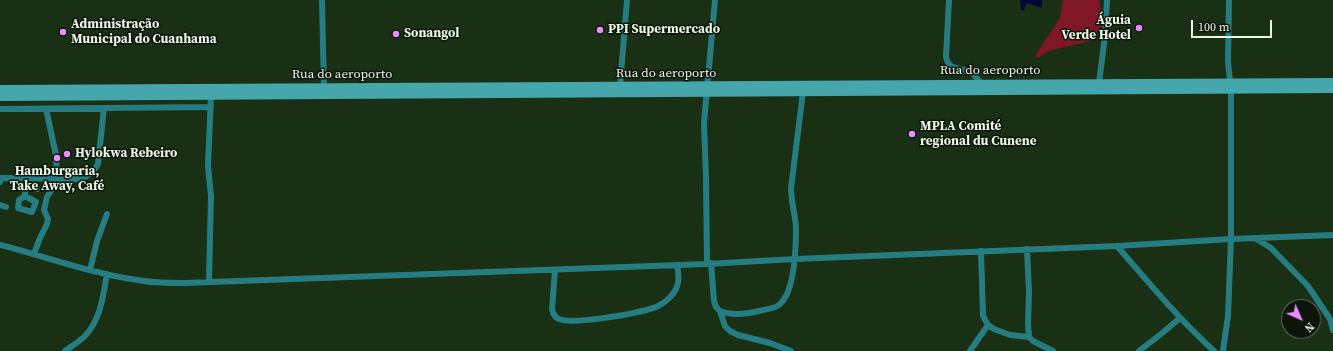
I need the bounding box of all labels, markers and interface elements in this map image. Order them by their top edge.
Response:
scale bar [1193,12,1274,38]
place label: Águia Verde Hotel [1061,13,1131,44]
place label: Administração Municipal do Cuanhama [71,17,217,48]
text: 100 m [1198,19,1230,35]
place label: PPI Supermercado [608,22,720,38]
marker: Águia Verde Hotel [1134,23,1144,33]
marker: PPI Supermercado [595,25,605,35]
place label: Sonangol [404,26,460,42]
marker: Administração Municipal do Cuanhama [58,27,68,37]
marker: Sonangol [391,29,401,39]
street label: Rua do aeroporto [940,63,1040,79]
street label: Rua do aeroporto [616,66,716,82]
street label: Rua do aeroporto [292,67,392,83]
place label: MPLA Comité regional du Cunene [920,119,1037,150]
marker: MPLA Comité regional du Cunene [907,129,917,139]
place label: Hylokwa Rebeiro [75,146,177,162]
marker: Hylokwa Rebeiro [62,149,72,159]
marker: Hamburgaria, Take Away, Café [52,153,62,163]
place label: Hamburgaria, Take Away, Café [10,164,104,195]
north arrow [1281,299,1321,339]
text: N [1301,319,1317,335]

